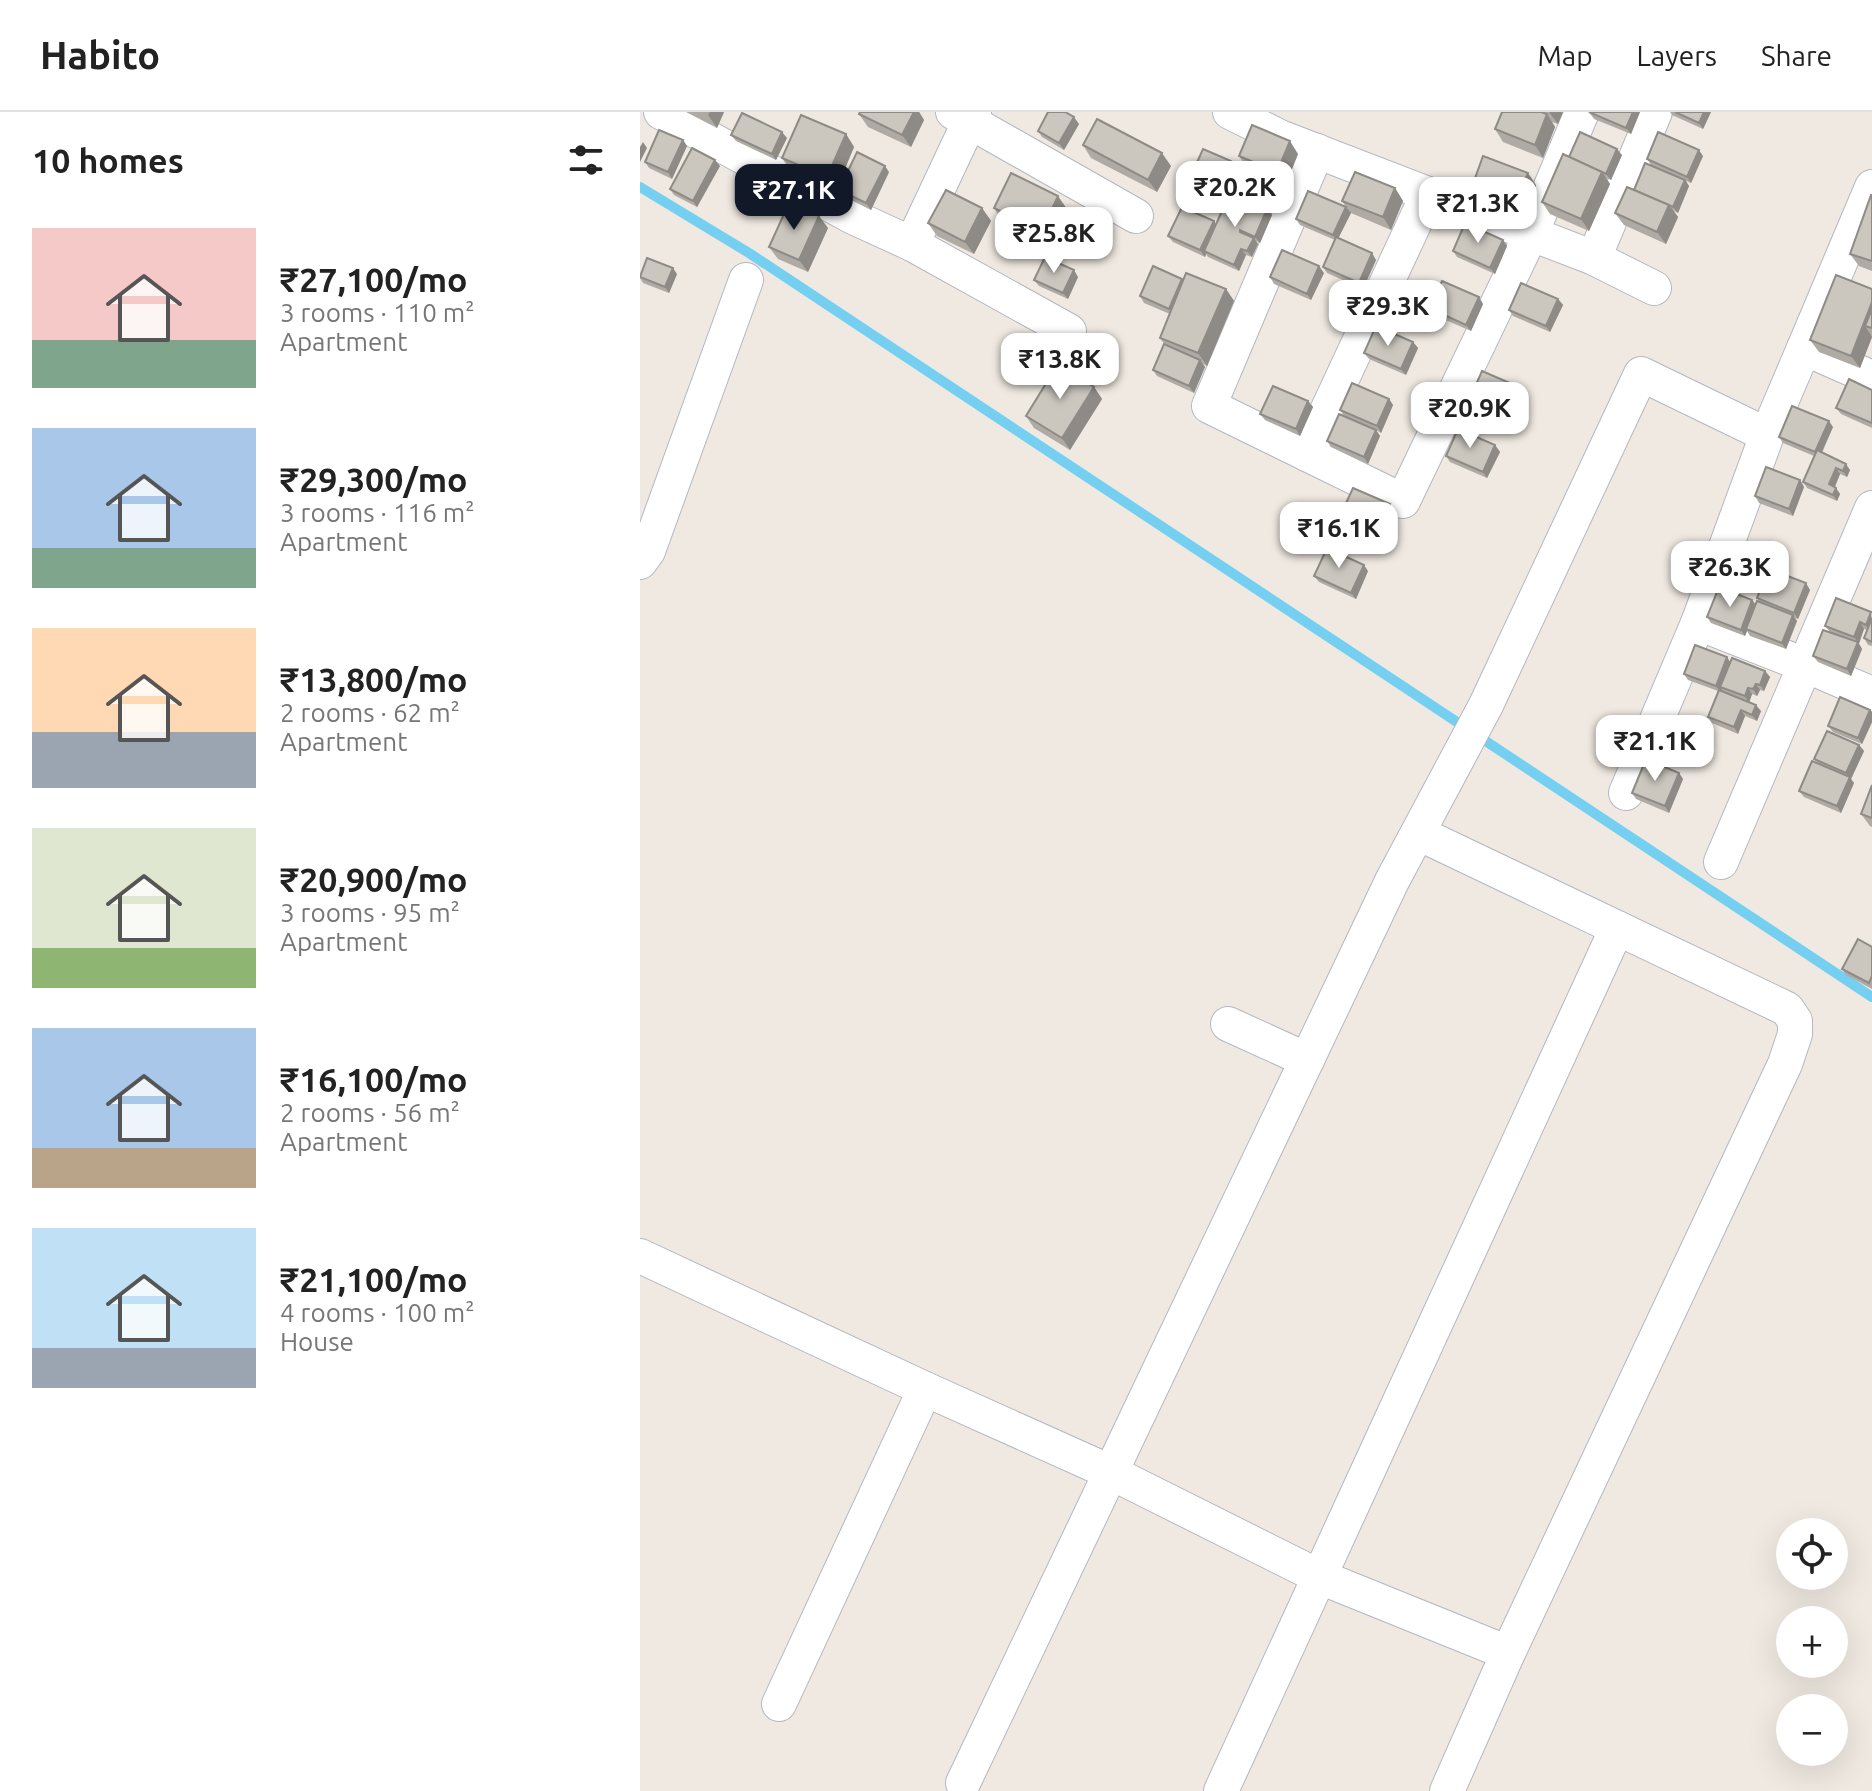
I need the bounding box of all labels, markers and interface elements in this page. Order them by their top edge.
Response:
text: Habito [40,34,160,76]
text: Map [1537,40,1593,71]
text: Layers [1637,40,1717,71]
text: Share [1761,40,1832,71]
icon: filters [564,138,608,182]
text: 10 homes [32,141,184,179]
pin: ₹20.2K [1170,161,1300,229]
pin: ₹27.1K [729,164,859,232]
text: ₹20.2K [1194,172,1276,201]
text: ₹27.1K [753,175,835,204]
pin: ₹21.3K [1413,177,1543,245]
text: ₹21.3K [1437,188,1519,217]
pin: ₹25.8K [989,207,1119,275]
text: ₹25.8K [1013,218,1095,247]
icon: home [96,260,192,356]
text: ₹27,100/mo [280,260,467,298]
pin: ₹29.3K [1323,280,1453,348]
text: ₹29.3K [1347,291,1429,320]
text: 3 rooms · 110 m² [280,298,475,327]
text: Apartment [280,327,407,356]
pin: ₹13.8K [995,333,1125,401]
text: ₹13.8K [1019,344,1101,373]
pin: ₹20.9K [1405,382,1535,450]
text: ₹20.9K [1429,393,1511,422]
icon: home [96,460,192,556]
text: ₹29,300/mo [280,460,467,498]
text: 3 rooms · 116 m² [280,498,475,527]
pin: ₹16.1K [1274,502,1404,570]
text: ₹16.1K [1298,513,1380,542]
text: Apartment [280,527,407,556]
pin: ₹26.3K [1665,541,1795,609]
text: ₹26.3K [1689,552,1771,581]
icon: home [96,660,192,756]
text: ₹13,800/mo [280,660,467,698]
text: 2 rooms · 62 m² [280,698,460,727]
pin: ₹21.1K [1590,715,1720,783]
text: ₹21.1K [1614,726,1696,755]
text: Apartment [280,727,407,756]
icon: home [96,860,192,956]
text: ₹20,900/mo [280,860,467,898]
text: 3 rooms · 95 m² [280,898,460,927]
text: Apartment [280,927,407,956]
icon: home [96,1060,192,1156]
text: ₹16,100/mo [280,1060,467,1098]
text: 2 rooms · 56 m² [280,1098,460,1127]
text: Apartment [280,1127,407,1156]
icon: home [96,1260,192,1356]
text: ₹21,100/mo [280,1260,467,1298]
text: 4 rooms · 100 m² [280,1298,475,1327]
text: House [280,1327,354,1356]
map controls [1776,1518,1848,1766]
button: locate [1776,1518,1848,1590]
button: + [1776,1606,1848,1678]
button: − [1776,1694,1848,1766]

